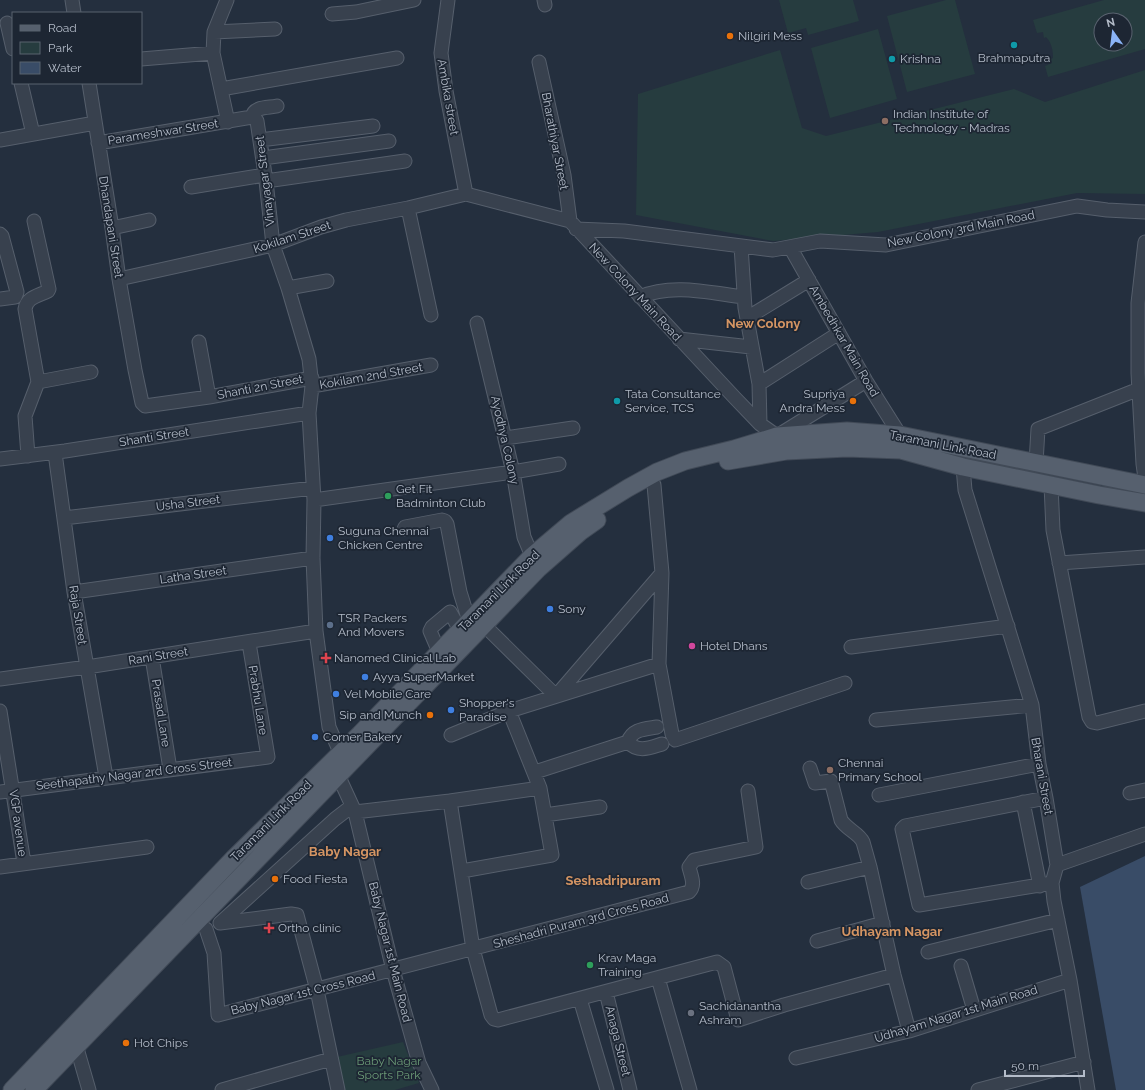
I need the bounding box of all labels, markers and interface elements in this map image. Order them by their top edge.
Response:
legend [12,12,142,84]
north arrow [1093,12,1133,52]
text: N [1105,15,1116,30]
text: Road [48,21,77,35]
place label: Nilgiri Mess [738,29,802,43]
marker: Nilgiri Mess [725,31,735,41]
marker: Brahmaputra [1009,40,1019,50]
text: Park [48,41,73,55]
place label: Brahmaputra [978,51,1050,65]
place label: Krishna [900,52,941,66]
marker: Krishna [887,54,897,64]
street label: Ambika street [434,58,462,136]
text: Water [48,61,82,75]
street label: Bharathiyar Street [539,91,571,191]
place label: Indian Institute of Technology - Madras [893,107,1010,135]
street label: Parameshwar Street [107,116,219,148]
marker: Indian Institute of Technology - Madras [880,116,890,126]
street label: Vinayagar Street [252,135,278,227]
street label: Dhandapani Street [96,175,126,279]
street label: New Colony 3rd Main Road [886,208,1036,250]
street label: Kokilam Street [251,218,333,256]
street label: New Colony Main Road [586,240,684,344]
street label: Ambedhkar Main Road [806,283,882,399]
district label: New Colony [726,316,800,331]
street label: Kokilam 2nd Street [318,360,424,392]
street label: Shanti 2n Street [216,372,304,402]
place label: Tata Consultance Service, TCS [625,387,721,415]
place label: Supriya Andra Mess [780,387,845,415]
street label: Ayodhya Colony [488,394,522,486]
marker: Tata Consultance Service, TCS [612,396,622,406]
marker: Supriya Andra Mess [848,396,858,406]
street label: Shanti Street [118,425,190,449]
street label: Taramani Link Road [888,428,998,462]
place label: Get Fit Badminton Club [396,482,486,510]
marker: Get Fit Badminton Club [383,491,393,501]
street label: Usha Street [155,492,221,514]
place label: Suguna Chennai Chicken Centre [338,524,429,552]
marker: Suguna Chennai Chicken Centre [325,533,335,543]
street label: Taramani Link Road [456,548,542,634]
street label: Latha Street [159,563,227,587]
street label: Raja Street [66,584,90,646]
place label: Sony [558,602,586,616]
marker: Sony [545,604,555,614]
place label: TSR Packers And Movers [338,611,407,639]
marker: TSR Packers And Movers [325,620,335,630]
place label: Hotel Dhans [700,639,768,653]
marker: Hotel Dhans [687,641,697,651]
street label: Rani Street [127,644,189,668]
place label: Nanomed Clinical Lab [334,651,456,665]
marker: Nanomed Clinical Lab [321,653,331,663]
street label: Prabhu Lane [246,664,270,736]
place label: Ayya SuperMarket [373,670,474,684]
marker: Ayya SuperMarket [360,672,370,682]
street label: Prasad Lane [149,678,173,748]
place label: Vel Mobile Care [344,687,431,701]
marker: Vel Mobile Care [331,689,341,699]
place label: Shopper's Paradise [459,696,515,724]
marker: Shopper's Paradise [446,705,456,715]
place label: Sip and Munch [339,708,422,722]
marker: Sip and Munch [425,710,435,720]
place label: Corner Bakery [323,730,402,744]
marker: Corner Bakery [310,732,320,742]
street label: Bharani Street [1028,736,1056,816]
street label: Seethapathy Nagar 2rd Cross Street [35,755,233,793]
place label: Chennai Primary School [838,756,922,784]
marker: Chennai Primary School [825,765,835,775]
street label: Taramani Link Road [228,778,314,864]
street label: VGP avenue [6,789,30,857]
district label: Baby Nagar [309,844,381,859]
place label: Food Fiesta [283,872,348,886]
district label: Seshadripuram [565,873,661,888]
marker: Food Fiesta [270,874,280,884]
street label: Baby Nagar 1st Main Road [366,880,414,1024]
street label: Sheshadri Puram 3rd Cross Road [492,891,670,951]
place label: Ortho clinic [278,921,341,935]
marker: Ortho clinic [263,922,275,934]
district label: Udhayam Nagar [842,924,942,939]
place label: Krav Maga Training [598,951,656,979]
marker: Krav Maga Training [585,960,595,970]
street label: Baby Nagar 1st Cross Road [229,968,377,1018]
street label: Udhayam Nagar 1st Main Road [873,982,1039,1046]
place label: Sachidanantha Ashram [699,999,781,1027]
street label: Anaga Street [603,1004,633,1078]
marker: Sachidanantha Ashram [686,1008,696,1018]
place label: Hot Chips [134,1036,188,1050]
marker: Hot Chips [121,1038,131,1048]
scale bar [1005,1052,1084,1078]
park label: Baby Nagar Sports Park [357,1054,422,1082]
text: 50 m [1011,1059,1039,1073]

